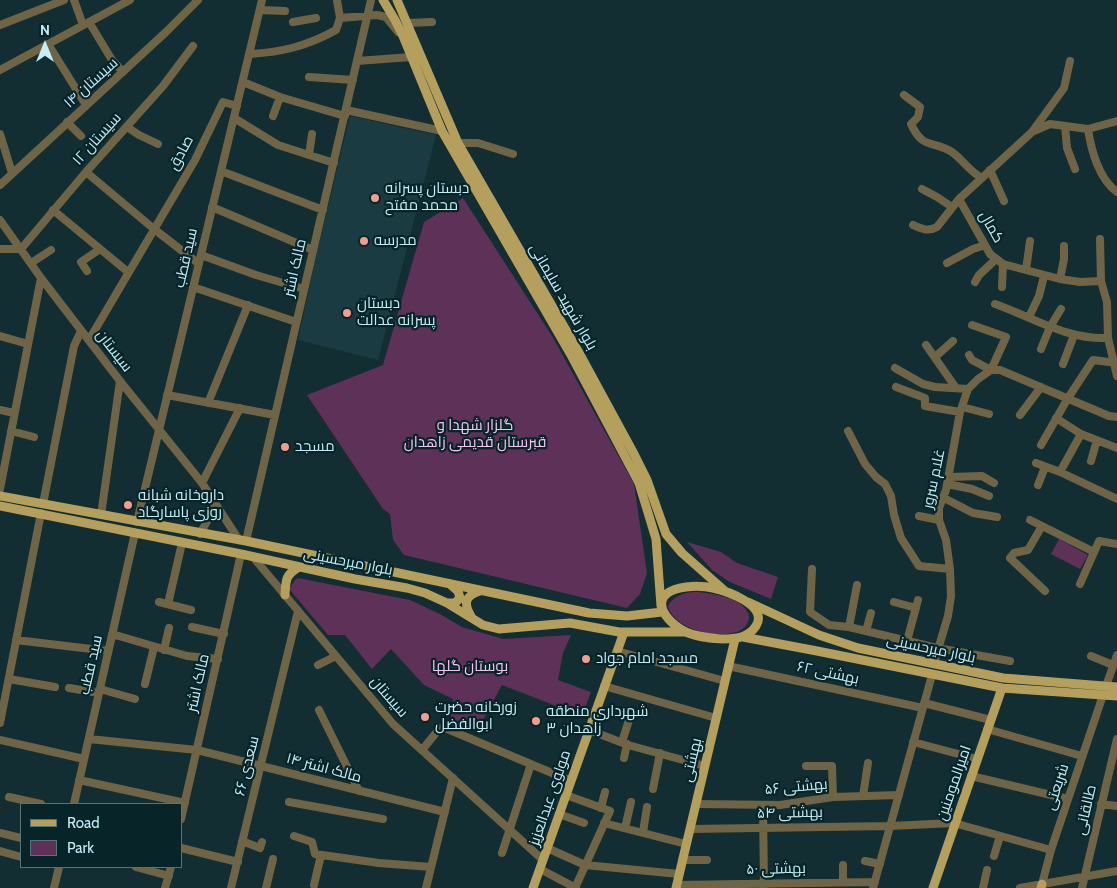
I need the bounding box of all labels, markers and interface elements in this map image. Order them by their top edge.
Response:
north arrow [20,20,70,70]
text: N [40,21,50,39]
street label: سیستان ۱۴ [60,54,122,112]
street label: سیستان ۱۲ [69,109,125,169]
street label: صادق [164,132,198,174]
place label: دبستان پسرانه محمد مفتح [385,180,469,215]
marker: دبستان پسرانه محمد مفتح [369,192,381,204]
street label: کمال [975,208,1007,246]
street label: سید قطب [170,226,202,290]
place label: مدرسه [374,232,417,250]
marker: مدرسه [358,235,370,247]
street label: مالک اشتر [280,237,310,299]
street label: بلوار شهید سلیمانی [525,241,601,353]
place label: دبستان پسرانه عدالت [357,295,436,330]
marker: دبستان پسرانه عدالت [341,307,353,319]
street label: سیستان [92,326,136,376]
park label: گلزار شهدا و قبرستان قدیمی زاهدان [404,417,546,452]
place label: مسجد [295,438,335,456]
marker: مسجد [279,441,291,453]
street label: غلام سرور [919,448,949,510]
place label: داروخانه شبانه روزی پاسارگاد [138,487,224,522]
marker: داروخانه شبانه روزی پاسارگاد [122,499,134,511]
street label: بلوار میرحسینی [302,545,394,579]
street label: بلوار میرحسینی [885,631,977,667]
street label: سید قطب [75,633,107,697]
place label: مسجد امام جواد [596,650,698,668]
street label: مالک اشتر [183,652,213,714]
marker: مسجد امام جواد [580,653,592,665]
park label: بوستان گلها [432,658,508,676]
street label: بهشتی ۶۲ [795,658,861,688]
street label: سیستان [366,673,412,721]
place label: زورخانه حضرت ابوالفضل [435,699,517,734]
place label: شهرداری منطقه ۳ زاهدان [546,703,648,738]
marker: زورخانه حضرت ابوالفضل [419,711,431,723]
marker: شهرداری منطقه ۳ زاهدان [530,715,542,727]
street label: سعدی ۶۶ [231,734,263,798]
street label: بهشتی [678,736,706,784]
street label: امیرالمومنین [933,743,975,823]
street label: مولوی عبدالعزیز [525,748,575,848]
street label: مالک اشتر ۱۴ [284,749,364,787]
street label: شریعتی [1041,761,1073,813]
street label: بهشتی ۵۶ [764,775,828,799]
street label: طالقانی [1071,783,1101,837]
legend [20,803,182,868]
street label: بهشتی ۵۴ [757,803,823,823]
text: Road [67,814,100,832]
text: Park [67,839,94,857]
street label: بهشتی ۵۰ [746,859,806,879]

